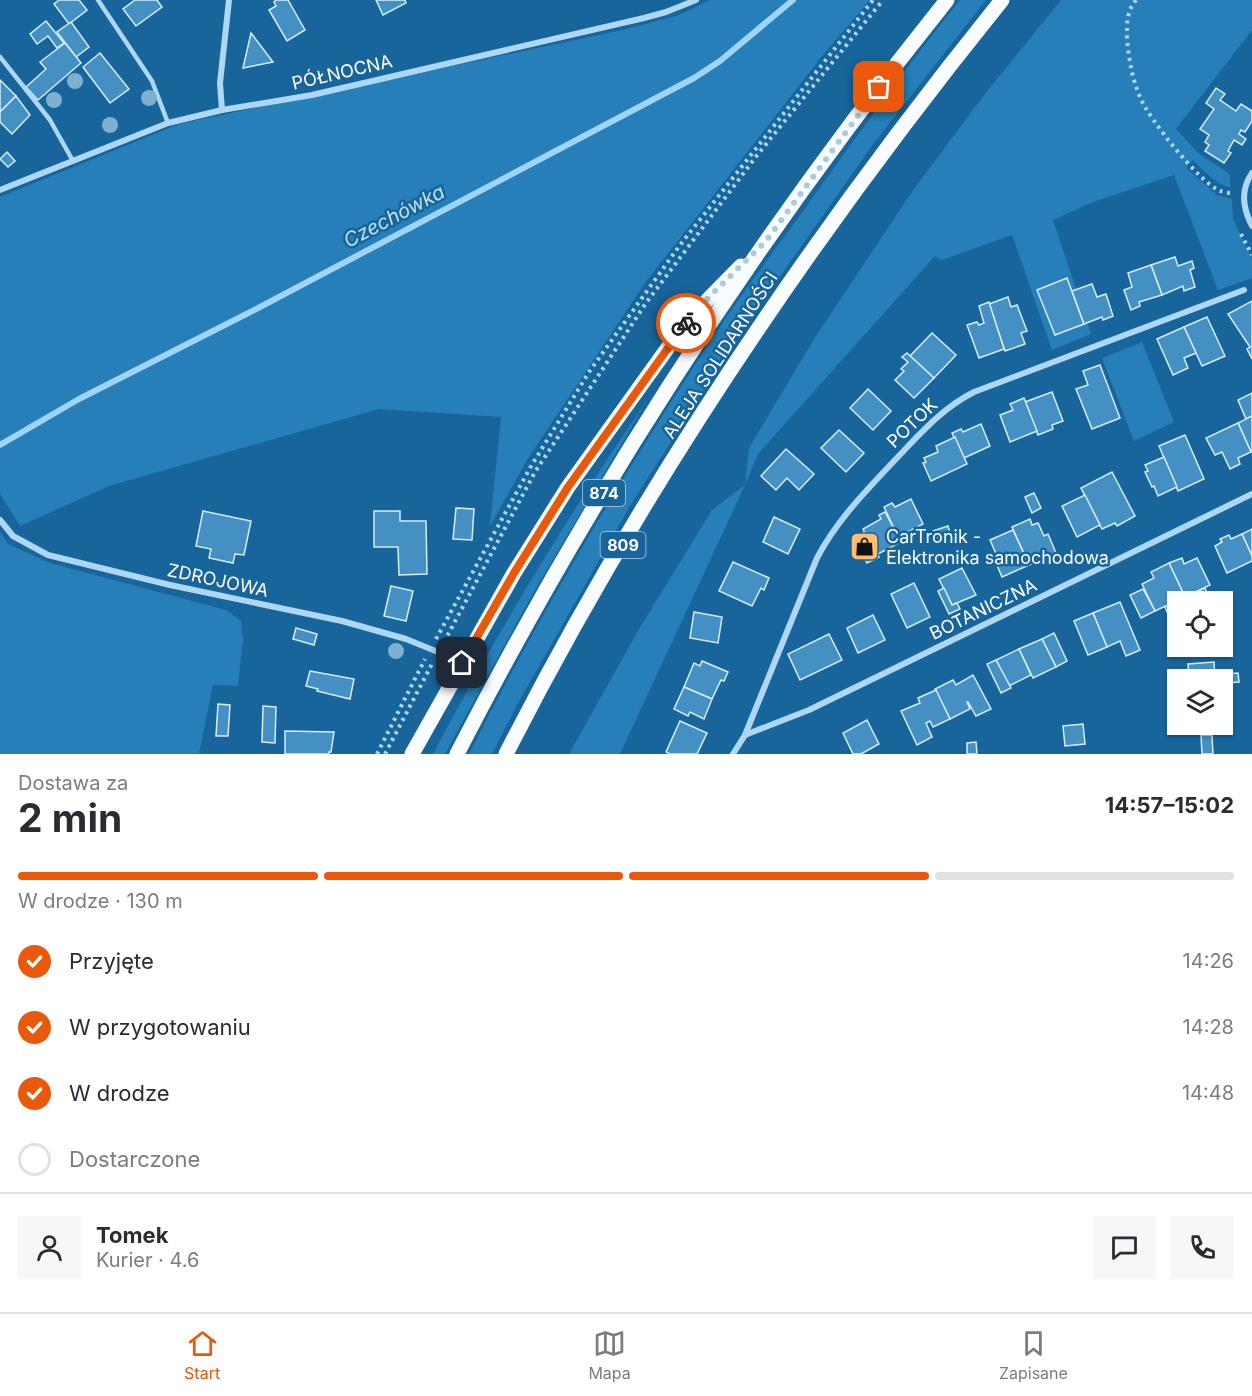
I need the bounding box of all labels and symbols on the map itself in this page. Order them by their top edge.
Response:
street label: PÓŁNOCNA [290,49,394,94]
pin [853,61,904,112]
water label: Czechówka [339,179,449,253]
street label: ALEJA SOLIDARNOŚCI [657,267,782,442]
courier [656,293,716,353]
street label: POTOK [883,394,941,452]
road number: 874 [583,480,625,506]
place label: CarTronik - Elektronika samochodowa [886,526,1109,568]
shop icon: CarTronik - Elektronika samochodowa [849,530,881,562]
road number: 809 [600,532,646,558]
street label: ZDROJOWA [166,559,270,601]
street label: BOTANICZNA [926,574,1040,644]
pin [436,637,487,688]

